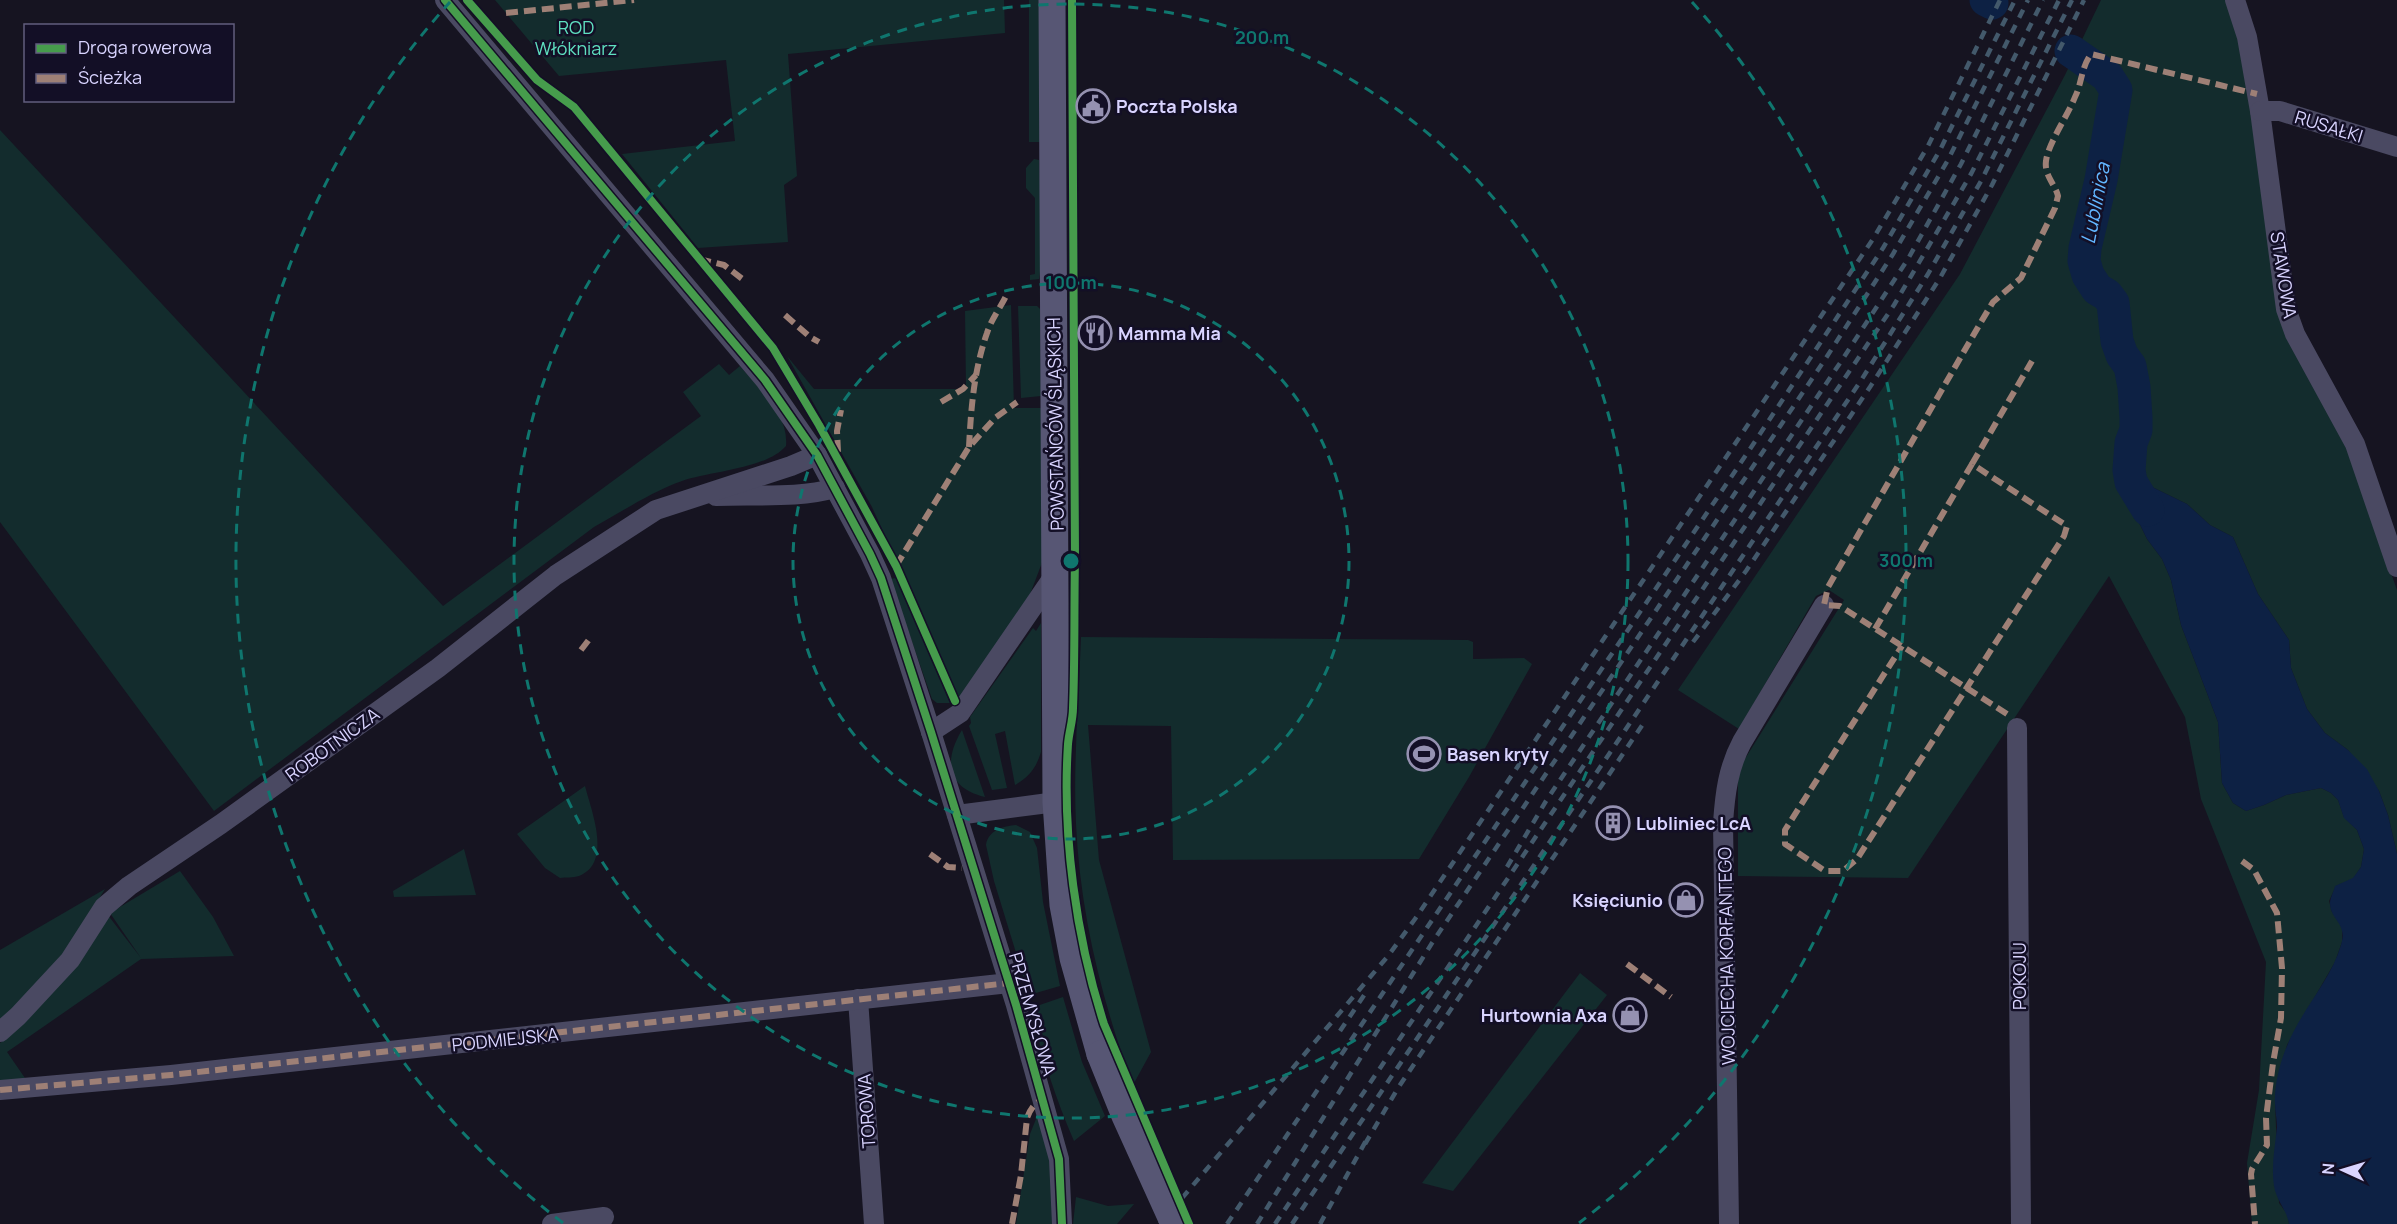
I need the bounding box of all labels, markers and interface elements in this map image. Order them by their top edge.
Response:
park label: ROD Włókniarz [535,15,617,60]
legend [24,24,234,102]
text: 200 m [1235,25,1289,49]
text: Droga rowerowa [78,35,212,59]
text: Ścieżka [78,65,142,89]
public building icon: Poczta Polska [1075,88,1111,124]
place label: Poczta Polska [1116,94,1238,118]
street label: RUSAŁKI [2292,104,2366,148]
water label: Lublinica [2074,159,2116,246]
street label: STAWOWA [2265,230,2303,321]
text: 100 m [1045,270,1097,294]
restaurant icon: Mamma Mia [1077,315,1113,351]
street label: POWSTAŃCÓW ŚLĄSKICH [1041,317,1069,531]
place label: Mamma Mia [1118,321,1221,345]
text: 300 m [1879,548,1933,572]
centre of rings [1061,551,1081,571]
street label: ROBOTNICZA [280,701,384,786]
sports icon: Basen kryty [1406,736,1442,772]
place label: Basen kryty [1447,742,1549,766]
building icon: Lubliniec LcA [1595,805,1631,841]
place label: Lubliniec LcA [1636,811,1751,835]
street label: WOJCIECHA KORFANTEGO [1712,847,1740,1065]
shop icon: Księciunio [1668,882,1704,918]
place label: Księciunio [1572,888,1663,912]
street label: POKOJU [2007,942,2031,1010]
street label: PRZEMYSŁOWA [1004,949,1062,1079]
shop icon: Hurtownia Axa [1612,997,1648,1033]
place label: Hurtownia Axa [1481,1003,1607,1027]
street label: PODMIEJSKA [450,1021,560,1057]
street label: TOROWA [851,1072,881,1149]
north arrow [2313,1140,2373,1200]
text: N [2317,1162,2339,1175]

